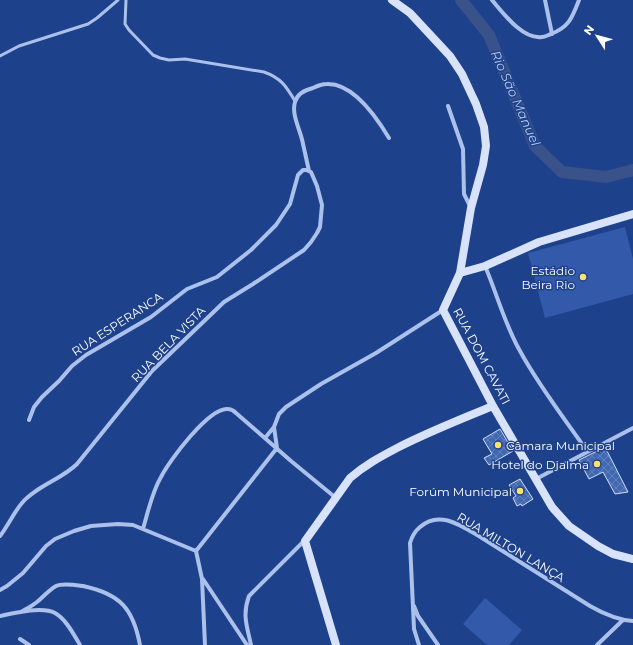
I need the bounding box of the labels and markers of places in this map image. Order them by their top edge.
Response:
place label: Estádio Beira Rio [521,263,575,292]
marker: Estádio Beira Rio [578,272,588,282]
place label: Câmara Municipal [506,438,615,453]
marker: Câmara Municipal [493,440,503,450]
place label: Hotel do Djalma [491,457,589,472]
marker: Hotel do Djalma [592,459,602,469]
place label: Forúm Municipal [409,484,512,499]
marker: Forúm Municipal [515,486,525,496]

